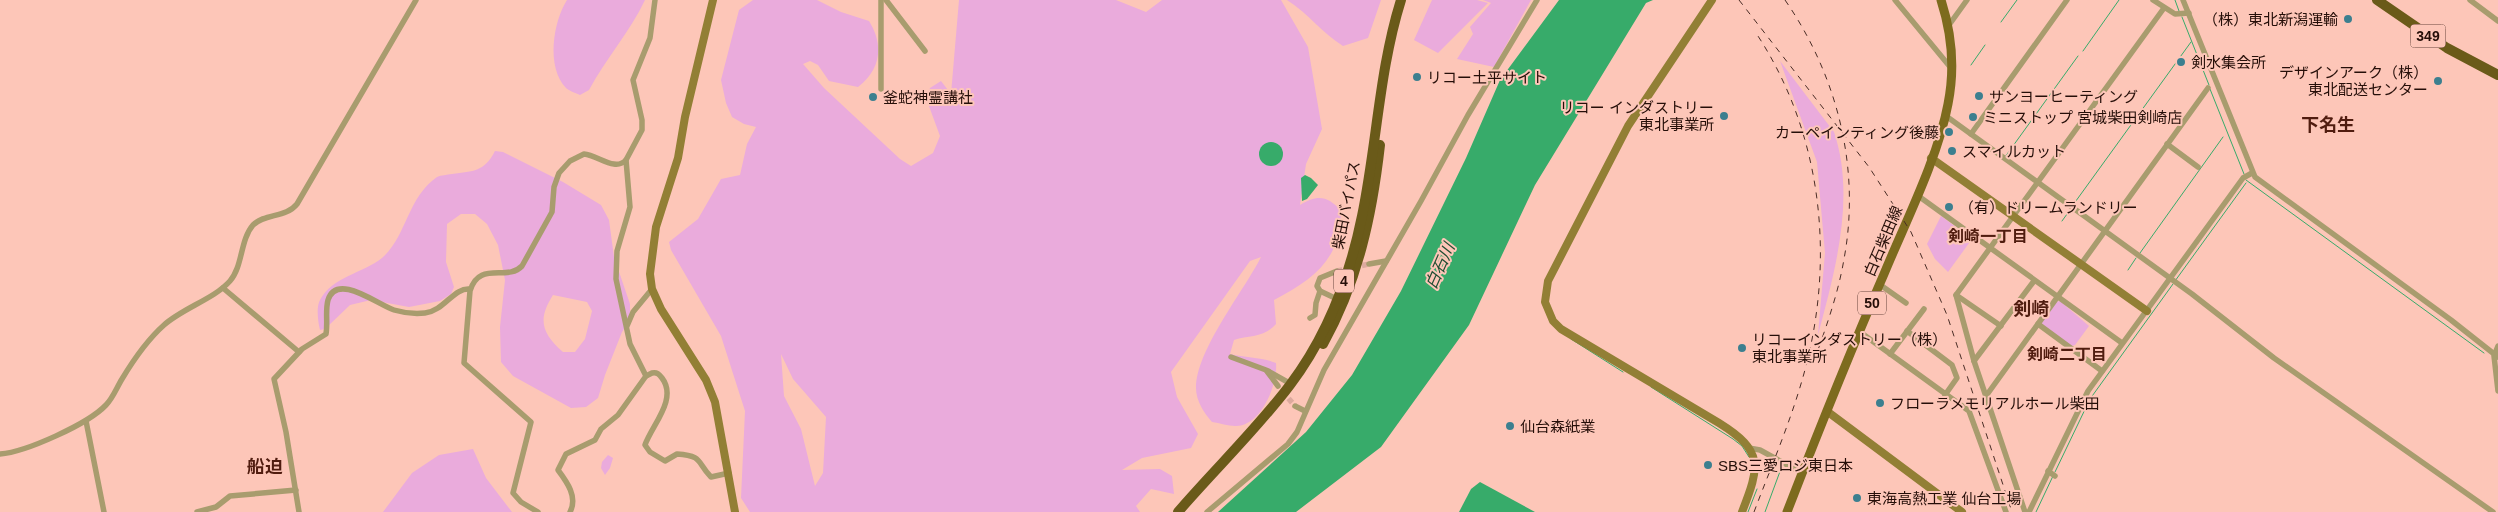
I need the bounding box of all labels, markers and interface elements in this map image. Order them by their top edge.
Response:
place label: （株）東北新潟運輸 [2203,11,2338,28]
marker: （株）東北新潟運輸 [2342,13,2354,25]
road number: 349 [2410,24,2446,48]
place label: 剣水集会所 [2191,54,2266,71]
marker: 剣水集会所 [2175,56,2187,68]
place label: デザインアーク（株） 東北配送センター [2279,64,2428,98]
place label: リコー土平サイト [1427,69,1547,86]
marker: リコー土平サイト [1411,71,1423,83]
marker: デザインアーク（株） 東北配送センター [2432,75,2444,87]
place label: サンヨーヒーティング [1989,88,2138,105]
place label: 釜蛇神霊講社 [883,89,973,106]
marker: サンヨーヒーティング [1973,90,1985,102]
marker: 釜蛇神霊講社 [867,91,879,103]
place label: リコー インダストリー 東北事業所 [1560,99,1714,133]
place label: ミニストップ 宮城柴田剣崎店 [1983,109,2182,126]
marker: リコー インダストリー 東北事業所 [1718,110,1730,122]
marker: ミニストップ 宮城柴田剣崎店 [1967,111,1979,123]
district label: 下名生 [2301,115,2355,135]
place label: カーペインティング後藤 [1775,124,1939,141]
marker: カーペインティング後藤 [1943,126,1955,138]
place label: スマイルカット [1962,143,2066,160]
marker: スマイルカット [1946,145,1958,157]
street label: 柴田バイパス [1329,159,1363,251]
place label: （有）ドリームランドリー [1959,199,2138,216]
marker: （有）ドリームランドリー [1943,201,1955,213]
street label: 白石柴田線 [1861,203,1905,279]
district label: 剣崎一丁目 [1948,228,2028,245]
water label: 白石川 [1422,239,1458,291]
road number: 4 [1334,270,1354,292]
road number: 50 [1858,292,1886,314]
district label: 剣崎 [2013,299,2049,319]
place label: リコーインダストリー（株） 東北事業所 [1752,331,1947,365]
marker: リコーインダストリー（株） 東北事業所 [1736,342,1748,354]
district label: 剣崎二丁目 [2027,346,2107,363]
place label: フローラメモリアルホール柴田 [1890,395,2099,412]
marker: フローラメモリアルホール柴田 [1874,397,1886,409]
place label: 仙台森紙業 [1520,418,1595,435]
marker: 仙台森紙業 [1504,420,1516,432]
district label: 船迫 [247,457,283,477]
place label: SBS三愛ロジ東日本 [1718,457,1853,474]
marker: SBS三愛ロジ東日本 [1702,459,1714,471]
place label: 東海高熱工業 仙台工場 [1867,490,2021,507]
marker: 東海高熱工業 仙台工場 [1851,492,1863,504]

